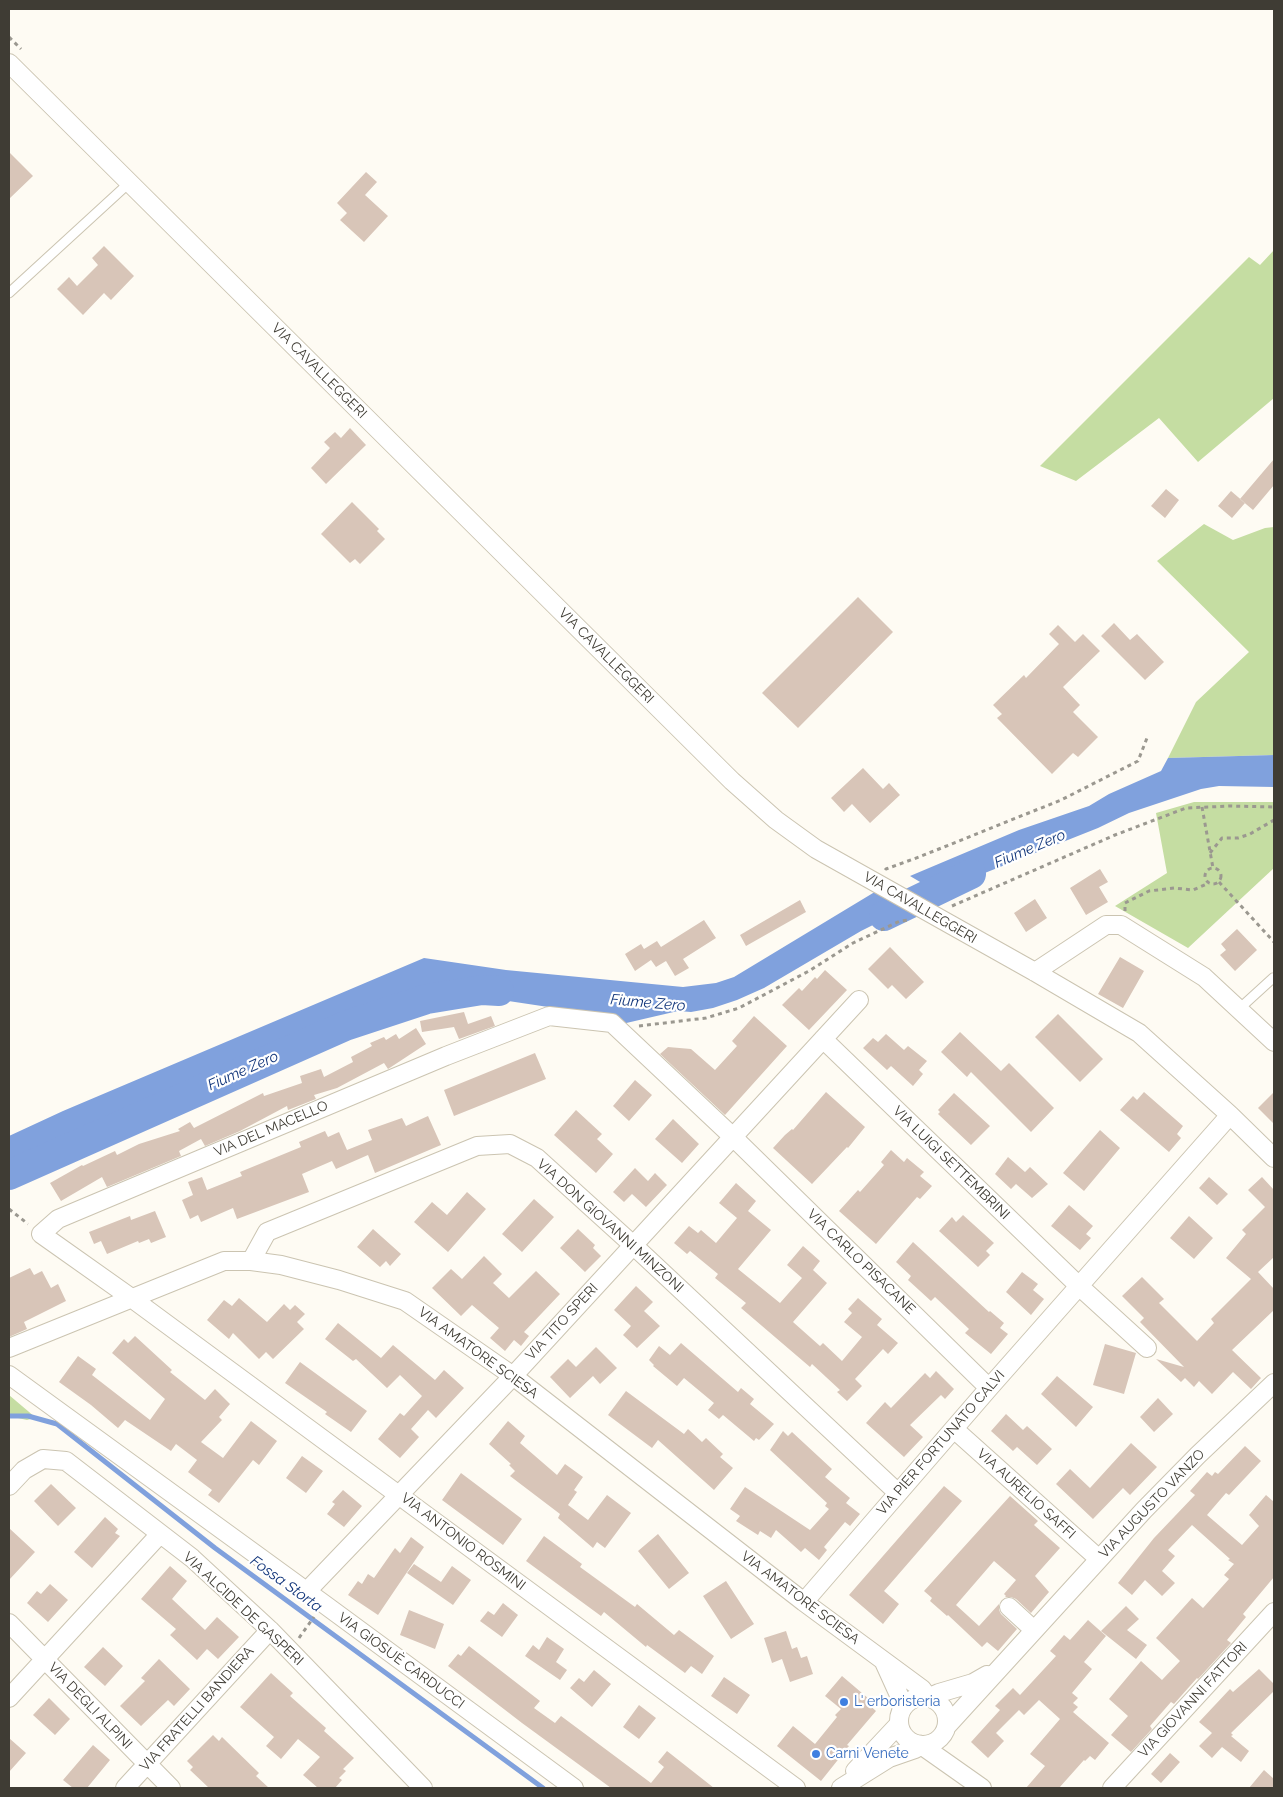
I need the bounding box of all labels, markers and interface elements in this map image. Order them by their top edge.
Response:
street label: VIA CAVALLEGGERI [268,320,370,422]
street label: VIA CAVALLEGGERI [555,605,657,707]
water label: Fiume Zero [992,826,1068,872]
street label: VIA CAVALLEGGERI [860,869,980,947]
water label: Fiume Zero [610,991,686,1015]
water label: Fiume Zero [205,1047,281,1095]
street label: VIA DEL MACELLO [211,1097,331,1161]
street label: VIA LUIGI SETTEMBRINI [889,1103,1013,1223]
street label: VIA DON GIOVANNI MINZONI [533,1156,687,1296]
street label: VIA CARLO PISACANE [803,1206,919,1318]
street label: VIA TITO SPERI [522,1280,602,1364]
street label: VIA AMATORE SCIESA [415,1304,541,1402]
street label: VIA PIER FORTUNATO CALVI [874,1367,1008,1519]
street label: VIA AURELIO SAFFI [973,1445,1079,1543]
street label: VIA AUGUSTO VANZO [1096,1446,1208,1562]
street label: VIA ANTONIO ROSMINI [397,1490,529,1594]
street label: VIA AMATORE SCIESA [737,1548,863,1648]
street label: VIA ALCIDE DE GASPERI [179,1549,307,1669]
water label: Fossa Storta [247,1552,325,1616]
street label: VIA GIOSUÈ CARDUCCI [334,1609,468,1713]
street label: VIA GIOVANNI FATTORI [1135,1639,1251,1761]
street label: VIA FRATELLI BANDIERA [136,1643,258,1775]
street label: VIA DEGLI ALPINI [44,1659,136,1753]
place label: L' erboristeria [854,1694,940,1710]
marker: L' erboristeria [838,1696,850,1708]
place label: Carni Venete [826,1746,909,1762]
marker: Carni Venete [810,1748,822,1760]

